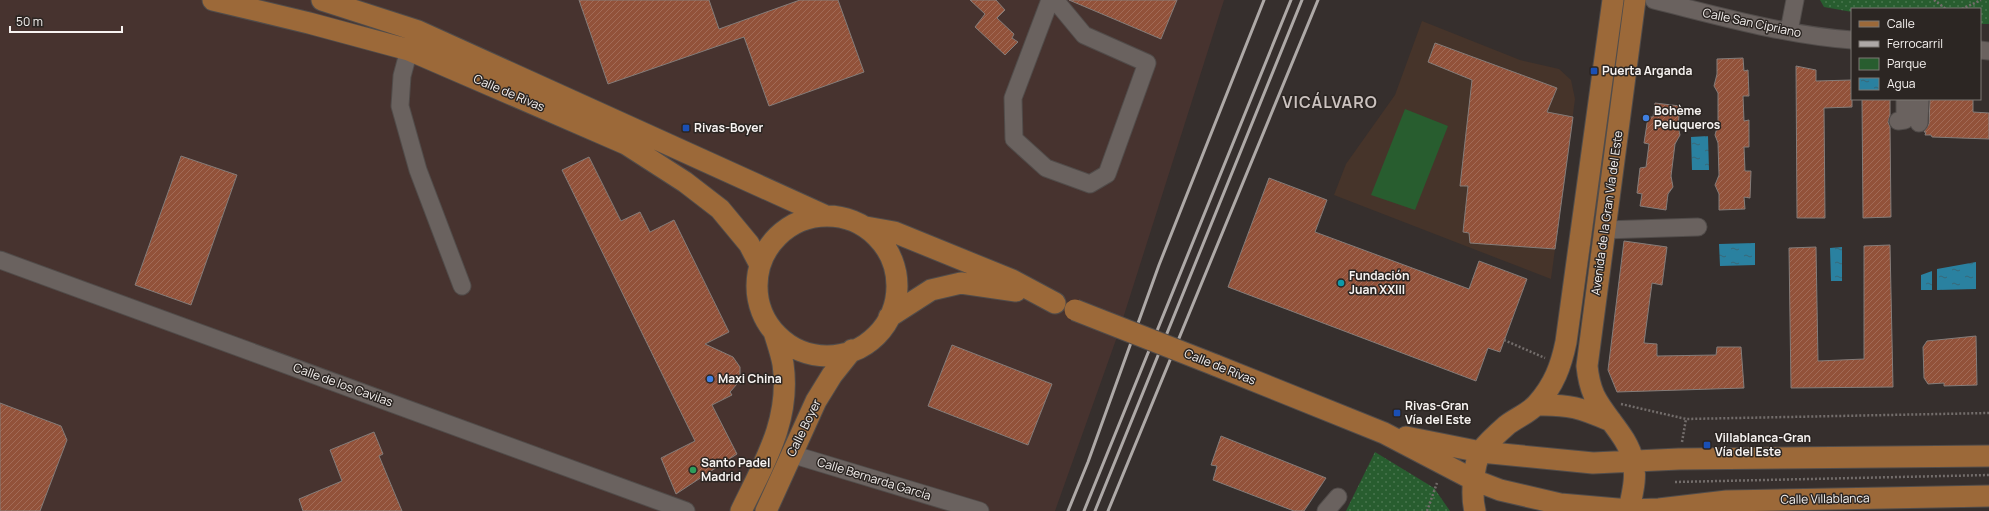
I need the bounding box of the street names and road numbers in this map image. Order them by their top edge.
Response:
street label: Calle San Cipriano [1701,4,1803,41]
street label: Calle de Rivas [471,70,547,115]
street label: Avenida de la Gran Vía del Este [1587,130,1626,296]
street label: Calle de Rivas [1182,344,1259,389]
street label: Calle de los Cavilas [291,359,395,410]
street label: Calle Boyer [782,396,825,459]
street label: Calle Bernarda García [815,453,933,504]
street label: Calle Villablanca [1780,489,1870,508]

